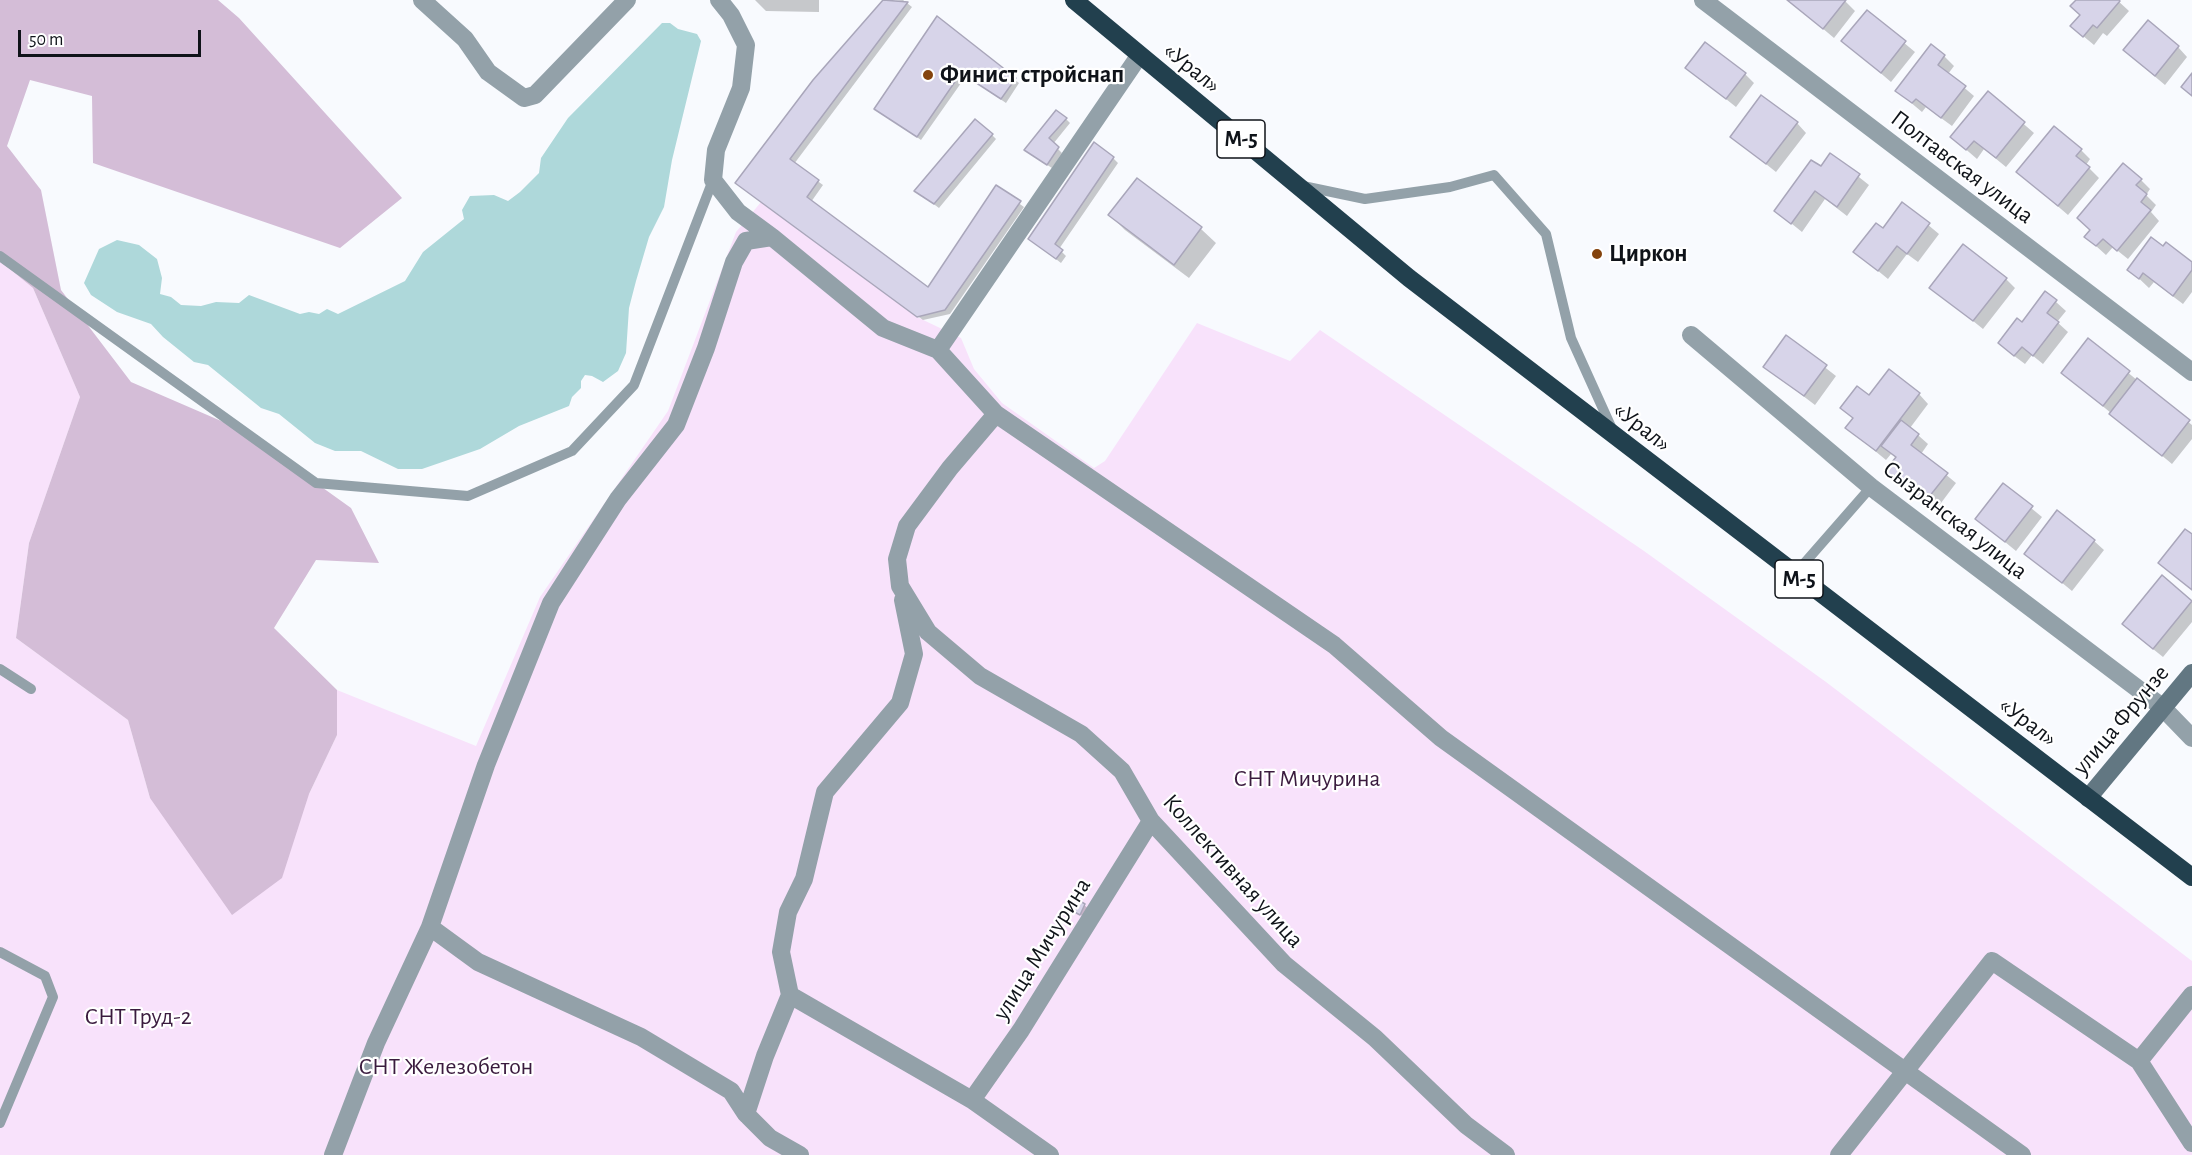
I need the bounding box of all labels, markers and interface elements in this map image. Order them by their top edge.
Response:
scale bar [21,18,204,56]
text: 50 m [29,31,63,49]
street label: «Урал» [1157,36,1227,100]
place label: Финист стройснап [940,61,1124,89]
marker: Финист стройснап [921,68,935,82]
street label: Полтавская улица [1885,104,2039,230]
road number: М-5 [1217,120,1265,158]
place label: Циркон [1609,240,1688,268]
marker: Циркон [1590,247,1604,261]
street label: «Урал» [1607,395,1677,459]
street label: Сызранская улица [1877,454,2033,586]
road number: М-5 [1775,560,1823,598]
street label: улица Фрунзе [2067,659,2175,781]
street label: «Урал» [1993,691,2063,753]
park label: СНТ Мичурина [1234,765,1380,793]
street label: Коллективная улица [1156,788,1310,954]
street label: улица Мичурина [987,872,1097,1026]
park label: СНТ Труд-2 [84,1003,192,1031]
park label: СНТ Железобетон [359,1053,533,1081]

